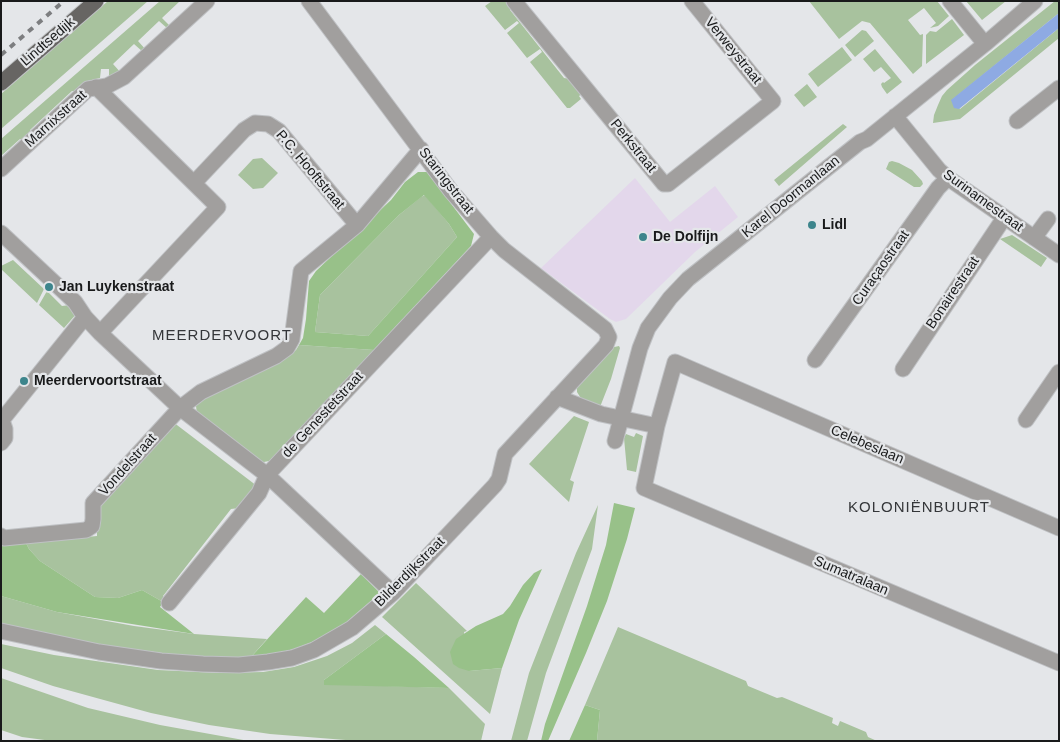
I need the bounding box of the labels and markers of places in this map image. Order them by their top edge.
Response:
place label: Lidl [822,217,847,233]
marker: Lidl [806,219,818,231]
place label: De Dolfijn [653,229,718,245]
marker: De Dolfijn [637,231,649,243]
place label: Jan Luykenstraat [59,279,174,295]
marker: Jan Luykenstraat [43,281,55,293]
place label: Meerdervoortstraat [34,373,162,389]
marker: Meerdervoortstraat [18,375,30,387]

